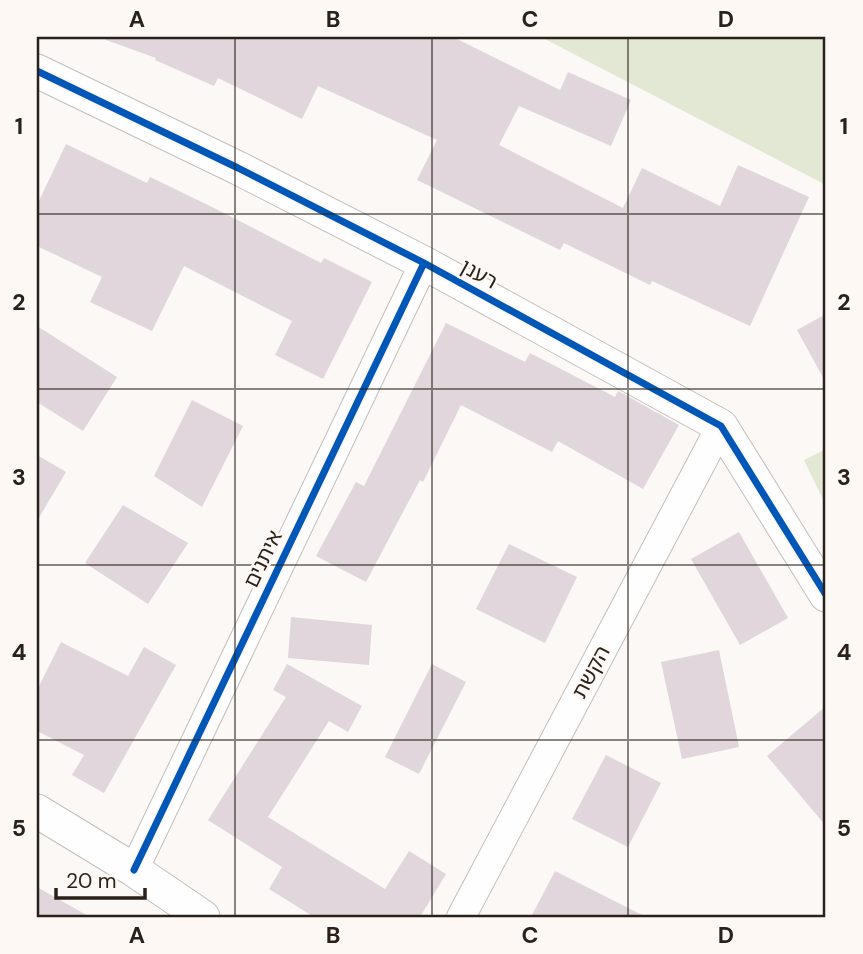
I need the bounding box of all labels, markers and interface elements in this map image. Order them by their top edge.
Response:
text: A [129,4,145,34]
text: B [326,4,340,34]
text: C [522,4,538,34]
text: D [718,4,734,34]
text: 1 [15,111,23,141]
text: 1 [840,111,848,141]
street label: רענן [455,252,503,296]
text: 2 [12,287,26,317]
text: 2 [837,287,851,317]
text: 3 [12,462,26,492]
text: 3 [837,462,851,492]
street label: איתנים [237,526,289,592]
text: 4 [12,637,27,667]
text: 4 [837,637,852,667]
street label: הקשת [565,641,617,703]
text: 5 [12,813,26,843]
text: 5 [837,813,851,843]
scale bar [56,856,145,900]
text: 20 m [66,867,117,895]
text: A [129,920,145,950]
text: B [326,920,340,950]
text: C [522,920,538,950]
text: D [718,920,734,950]

